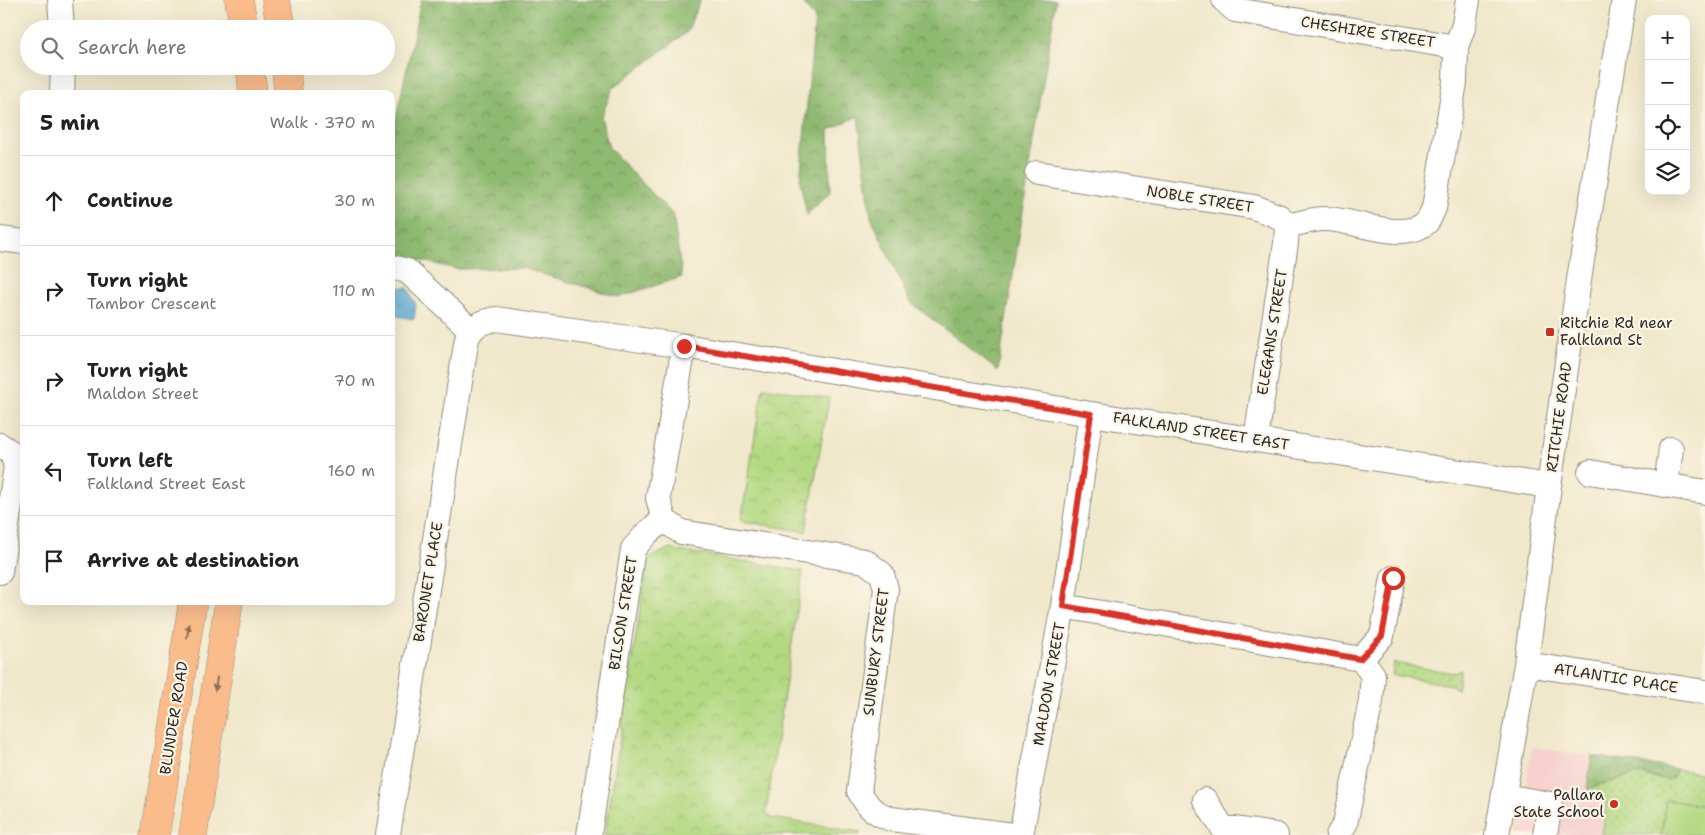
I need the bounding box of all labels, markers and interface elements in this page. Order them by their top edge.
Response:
street label: CHESHIRE STREET [1299,12,1437,52]
map controls [1645,15,1690,195]
button: + [1645,15,1690,60]
search box [20,20,395,75]
icon: search [38,34,66,62]
text: Search here [78,35,187,60]
button: − [1645,60,1690,105]
button: locate [1645,105,1690,150]
text: 5 min [40,109,100,137]
text: Walk · 370 m [270,112,375,133]
button: layers [1645,150,1690,195]
street label: NOBLE STREET [1145,181,1255,217]
icon: ahead [40,187,68,215]
text: Continue [87,188,173,213]
text: 30 m [334,190,375,211]
street label: ELEGANS STREET [1252,267,1292,397]
text: Turn right [87,268,188,293]
icon: right [40,277,68,305]
text: 110 m [332,280,375,301]
text: Tambor Crescent [87,293,216,314]
place label: Ritchie Rd near Falkland St [1560,313,1673,350]
marker: Ritchie Rd near Falkland St [1544,326,1556,338]
route end [673,335,696,358]
text: Turn right [87,358,188,383]
street label: RITCHIE ROAD [1541,361,1577,473]
icon: right [40,367,68,395]
text: 70 m [334,370,375,391]
text: Maldon Street [87,383,199,404]
street label: FALKLAND STREET EAST [1111,407,1291,455]
text: Turn left [87,448,173,473]
icon: left [40,457,68,485]
text: 160 m [328,460,375,481]
text: Falkland Street East [87,473,246,494]
street label: BARONET PLACE [409,520,447,644]
icon: arrive [40,547,68,575]
text: Arrive at destination [87,548,299,573]
street label: BILSON STREET [604,554,642,672]
route start [1382,567,1405,590]
street label: SUNBURY STREET [858,587,894,717]
street label: MALDON STREET [1028,621,1070,747]
one-way arrow [184,623,192,639]
street label: ATLANTIC PLACE [1553,658,1679,698]
street label: BLUNDER ROAD [155,660,193,776]
one-way arrow [212,676,220,692]
place label: Pallara State School [1514,785,1605,822]
marker: Pallara State School [1608,798,1620,810]

